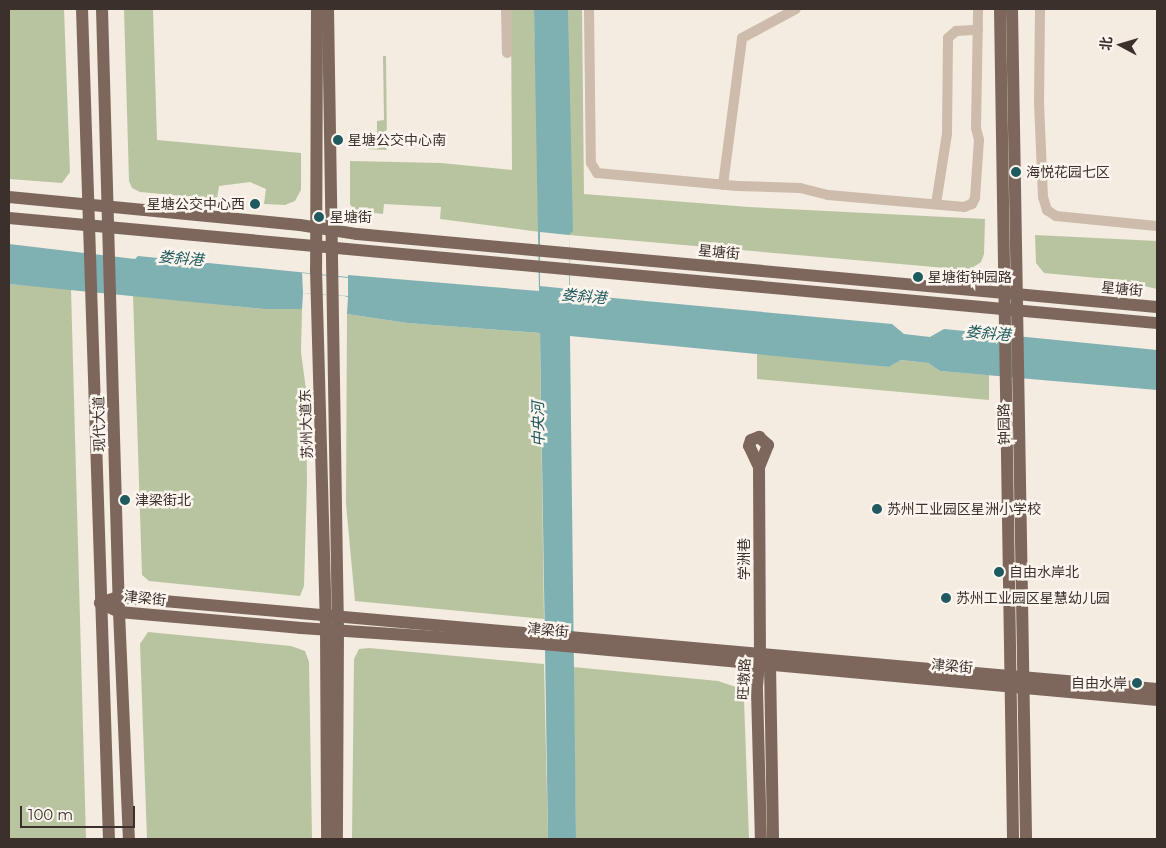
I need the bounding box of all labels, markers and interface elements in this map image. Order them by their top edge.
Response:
north arrow [1096,20,1146,70]
text: 北 [1096,36,1116,51]
place label: 星塘公交中心南 [348,132,446,148]
marker: 星塘公交中心南 [332,134,344,146]
place label: 海悦花园七区 [1026,164,1110,180]
marker: 海悦花园七区 [1010,166,1022,178]
place label: 星塘公交中心西 [147,196,245,212]
marker: 星塘公交中心西 [249,198,261,210]
place label: 星塘街 [330,209,372,225]
marker: 星塘街 [312,210,326,224]
street label: 星塘街 [697,242,741,262]
water label: 娄斜港 [158,247,204,269]
place label: 星塘街钟园路 [928,269,1012,285]
marker: 星塘街钟园路 [912,271,924,283]
street label: 星塘街 [1100,279,1144,299]
water label: 娄斜港 [561,285,607,307]
water label: 娄斜港 [965,322,1011,344]
street label: 苏州大道东 [296,389,316,459]
street label: 现代大道 [90,396,108,452]
water label: 中央河 [529,401,547,447]
street label: 钟园路 [995,403,1013,445]
place label: 津梁街北 [135,492,191,508]
marker: 津梁街北 [119,494,131,506]
place label: 苏州工业园区星洲小学校 [887,501,1041,517]
marker: 苏州工业园区星洲小学校 [871,503,883,515]
street label: 学洲巷 [736,538,752,580]
place label: 自由水岸北 [1009,564,1079,580]
marker: 自由水岸北 [993,566,1005,578]
street label: 津梁街 [123,587,167,609]
place label: 苏州工业园区星慧幼儿园 [956,590,1110,606]
marker: 苏州工业园区星慧幼儿园 [940,592,952,604]
street label: 津梁街 [526,620,570,640]
street label: 津梁街 [930,656,974,676]
street label: 旺墩路 [735,658,753,700]
place label: 自由水岸 [1071,675,1127,691]
marker: 自由水岸 [1131,677,1143,689]
scale bar [22,796,138,828]
text: 100 m [28,805,73,824]

